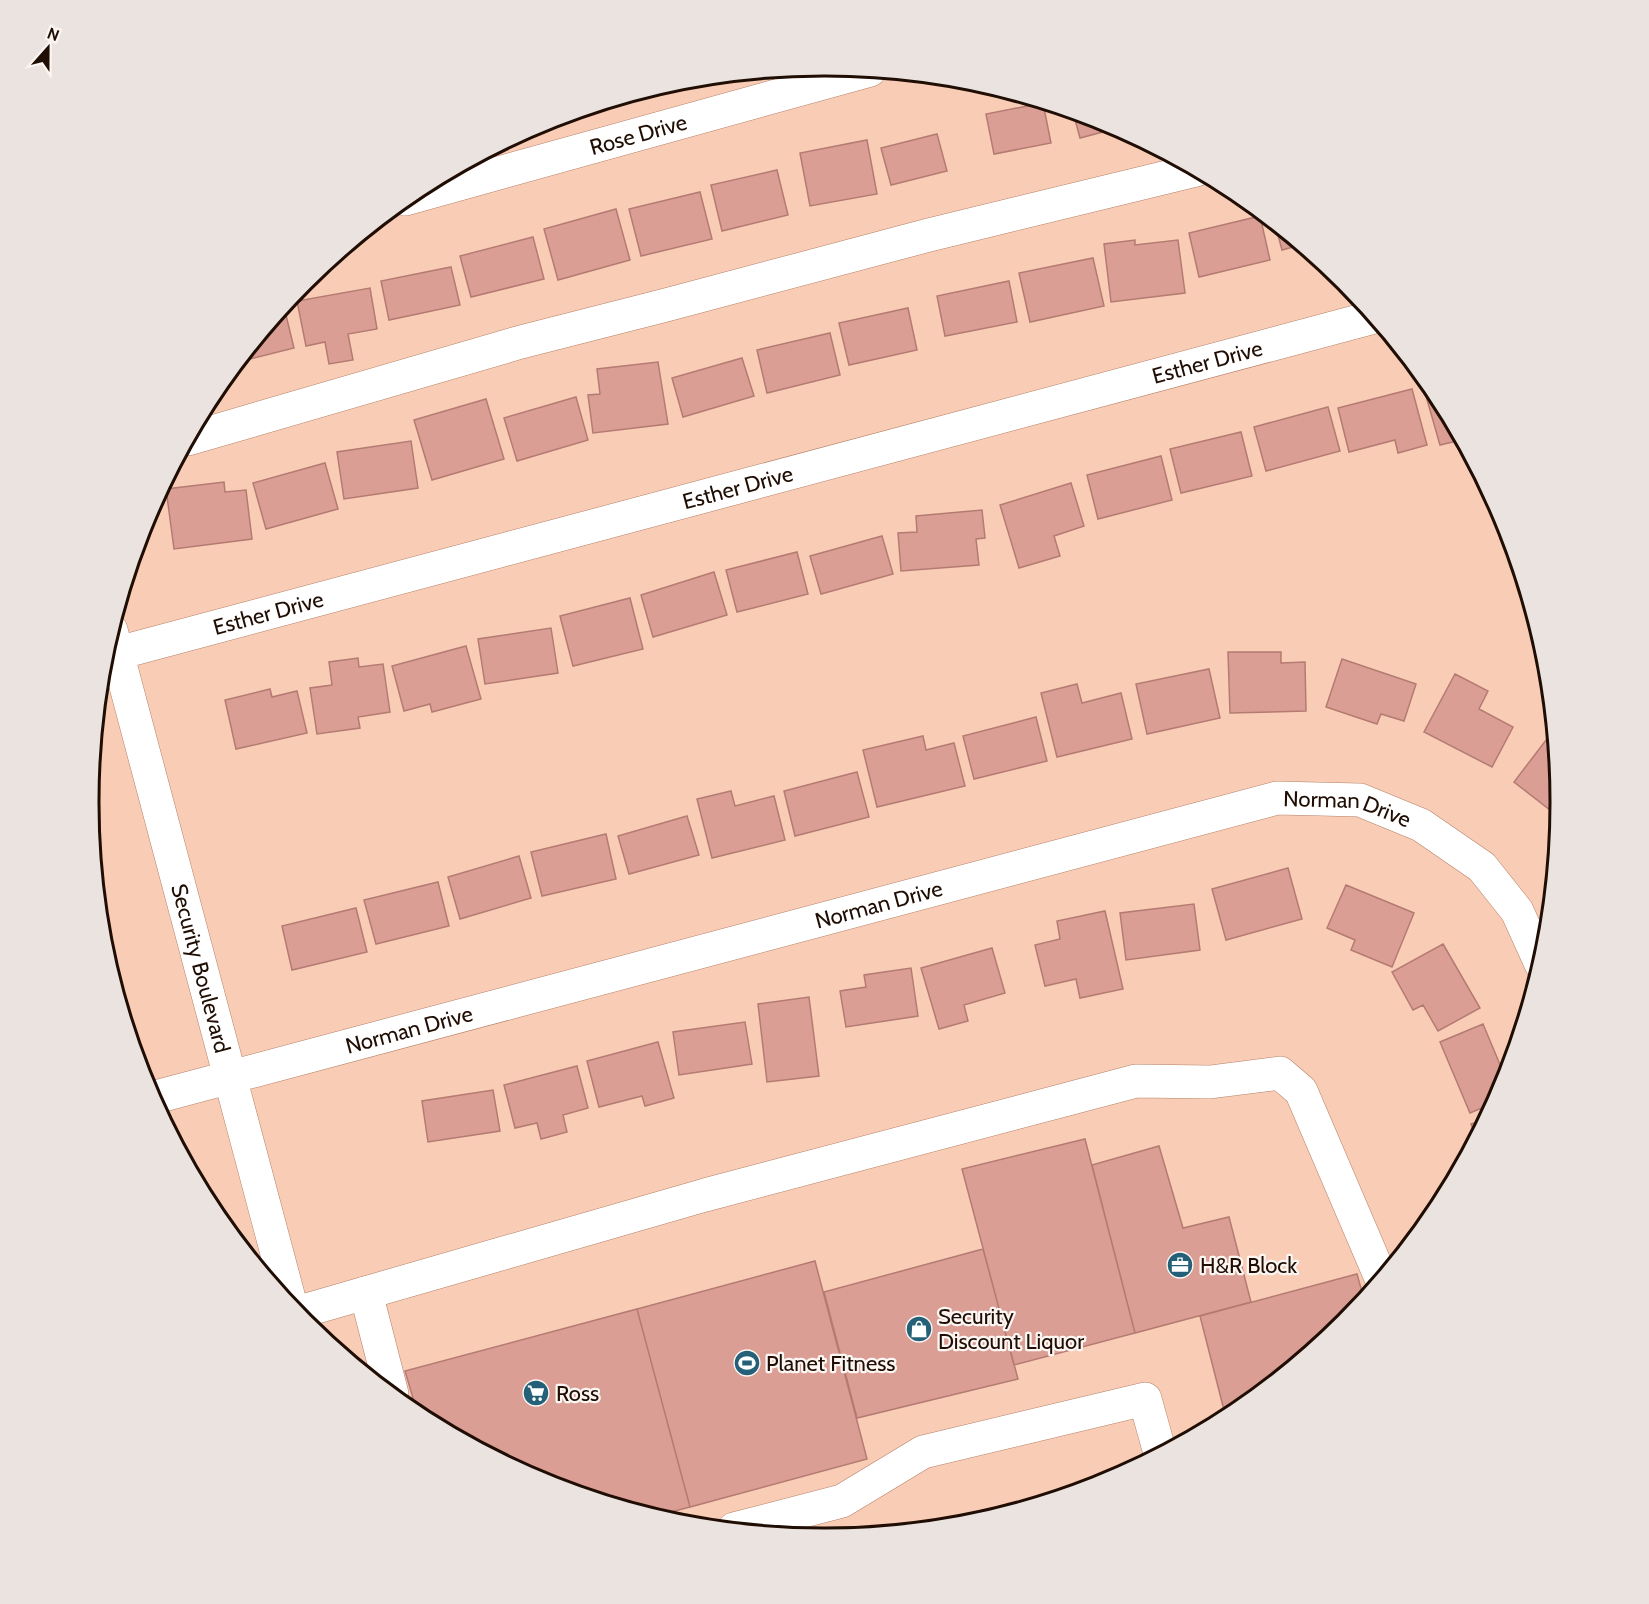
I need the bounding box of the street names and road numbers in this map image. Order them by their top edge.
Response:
street label: Rose Drive [587,108,690,161]
street label: Esther Drive [1149,334,1265,390]
street label: Esther Drive [680,460,796,515]
street label: Esther Drive [210,586,326,641]
street label: Norman Drive [1283,785,1415,833]
street label: Norman Drive [812,875,945,935]
street label: Security Boulevard [165,881,236,1056]
street label: Norman Drive [343,1000,476,1060]

